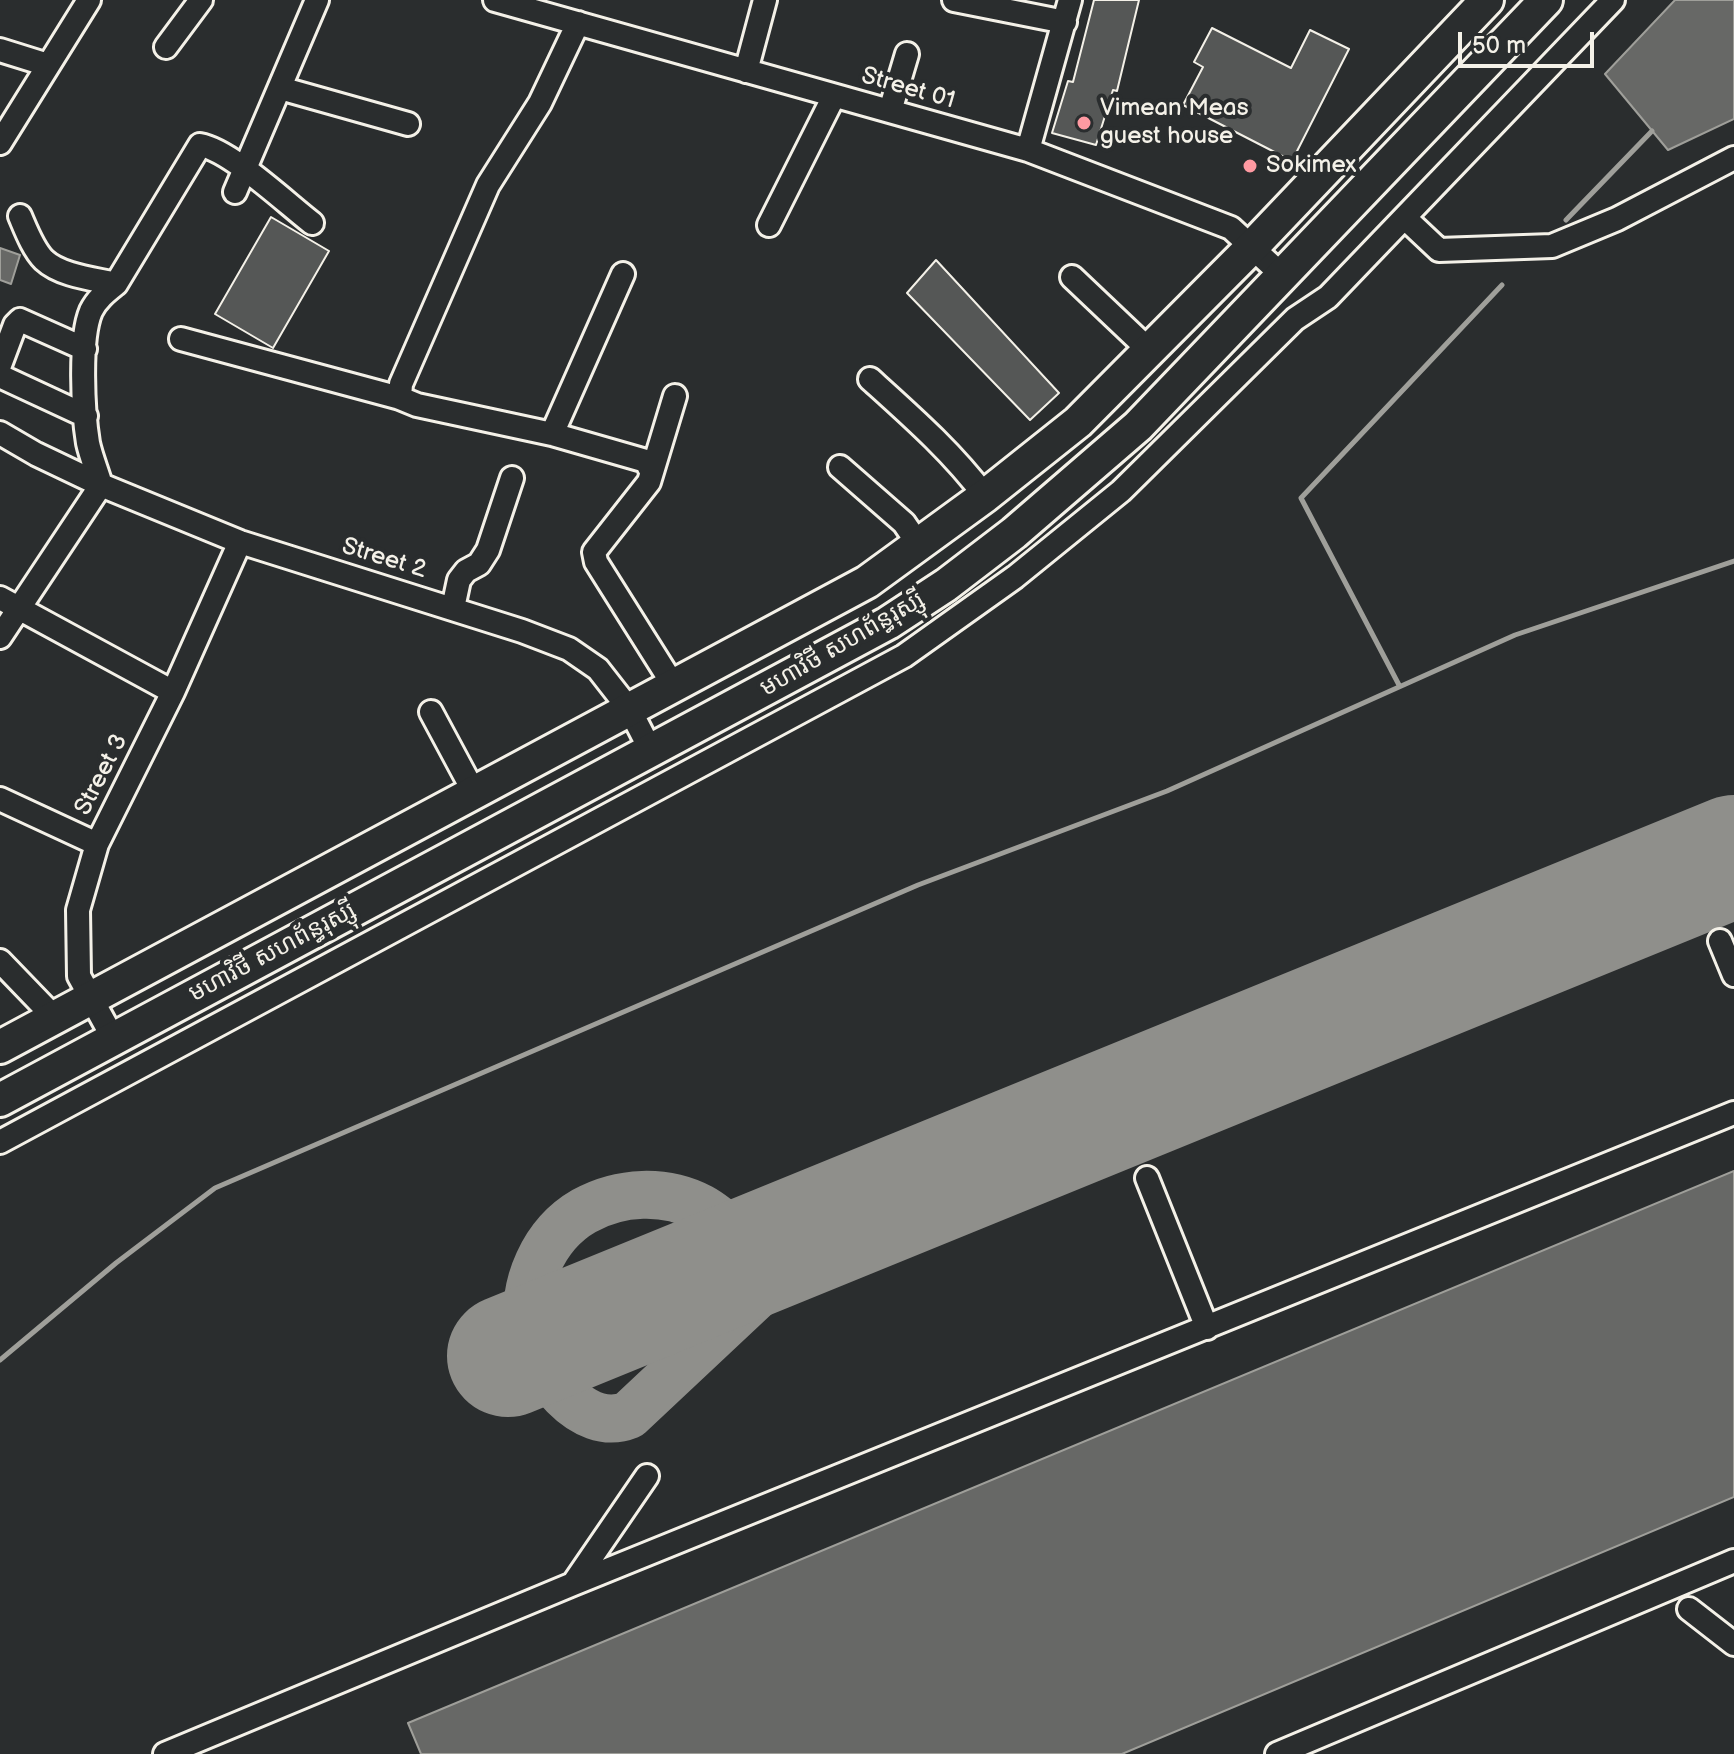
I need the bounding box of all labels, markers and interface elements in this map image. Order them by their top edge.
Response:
scale bar [1462,16,1598,66]
text: 50 m [1472,31,1526,60]
street label: Street 01 [858,62,958,116]
place label: Vimean Meas guest house [1100,95,1249,151]
marker: Vimean Meas guest house [1075,114,1093,132]
place label: Sokimex [1266,152,1357,180]
marker: Sokimex [1241,157,1259,175]
street label: Street 2 [338,533,430,585]
street label: មហាវិថី សហព័ន្ធរុស្ស៊ី [756,586,930,704]
street label: Street 3 [69,730,135,820]
street label: មហាវិថី សហព័ន្ធរុស្ស៊ី [184,897,362,1009]

